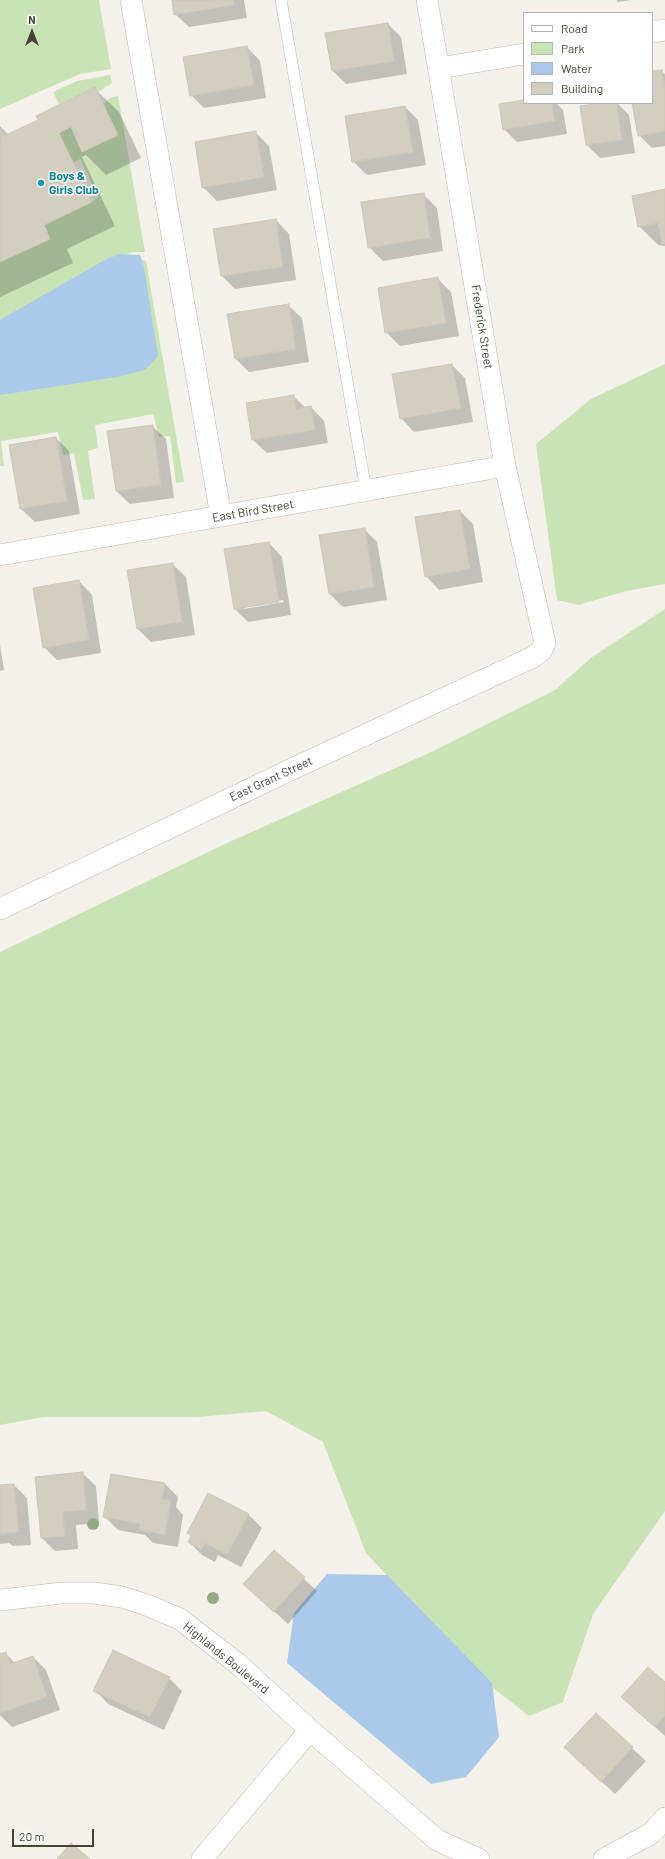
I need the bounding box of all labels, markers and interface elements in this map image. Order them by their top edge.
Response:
north arrow [12,12,52,52]
legend [523,12,653,104]
text: N [28,13,36,26]
text: Road [561,21,588,35]
text: Park [561,41,585,55]
text: Water [561,61,592,75]
text: Building [561,81,603,95]
place label: Boys & Girls Club [49,169,99,197]
marker: Boys & Girls Club [36,178,46,188]
street label: Frederick Street [468,284,496,370]
street label: East Bird Street [211,497,295,525]
street label: East Grant Street [227,754,315,804]
street label: Highlands Boulevard [180,1619,272,1697]
scale bar [14,1821,96,1847]
text: 20 m [19,1829,45,1843]

